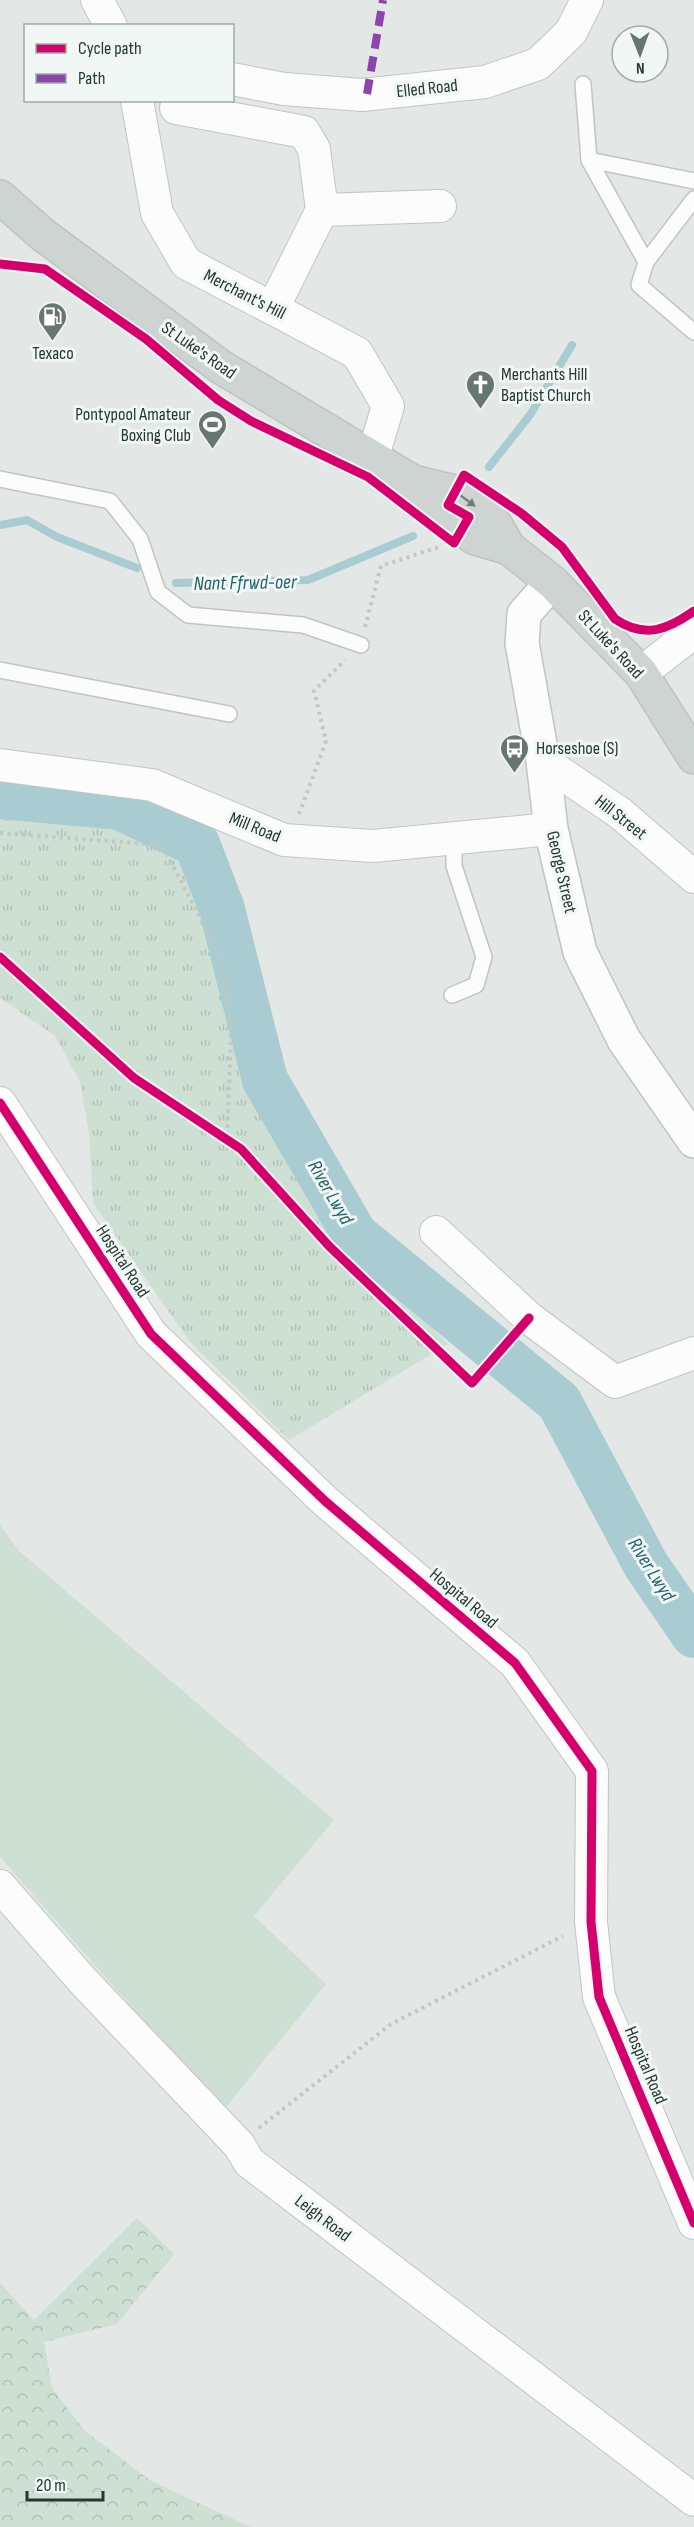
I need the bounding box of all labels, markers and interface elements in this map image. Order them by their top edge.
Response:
legend [24,24,234,102]
north arrow [610,24,670,84]
text: Cycle path [78,38,142,59]
text: N [636,58,645,77]
text: Path [78,68,106,89]
street label: Elled Road [395,75,459,102]
street label: Merchant's Hill [200,265,289,324]
fuel station icon: Texaco [37,300,69,342]
street label: St Luke's Road [157,317,240,384]
place label: Texaco [32,343,74,364]
place label: Merchants Hill Baptist Church [501,364,591,406]
church icon: Merchants Hill Baptist Church [464,368,496,410]
place label: Pontypool Amateur Boxing Club [75,404,191,446]
sports icon: Pontypool Amateur Boxing Club [196,408,228,450]
one-way arrow [459,495,475,507]
water label: Nant Ffrwd-oer [193,570,298,596]
street label: St Luke's Road [574,606,648,683]
bus stop icon: Horseshoe (S) [499,732,531,774]
place label: Horseshoe (S) [536,738,618,759]
street label: Hill Street [591,791,651,844]
street label: Mill Road [226,808,284,847]
street label: George Street [542,829,581,916]
water label: River Lwyd [302,1156,358,1230]
street label: Hospital Road [91,1221,154,1302]
water label: River Lwyd [622,1533,680,1606]
street label: Hospital Road [425,1564,502,1633]
street label: Hospital Road [620,2023,671,2107]
street label: Leigh Road [291,2191,355,2246]
scale bar [27,2464,104,2502]
text: 20 m [36,2475,66,2496]

